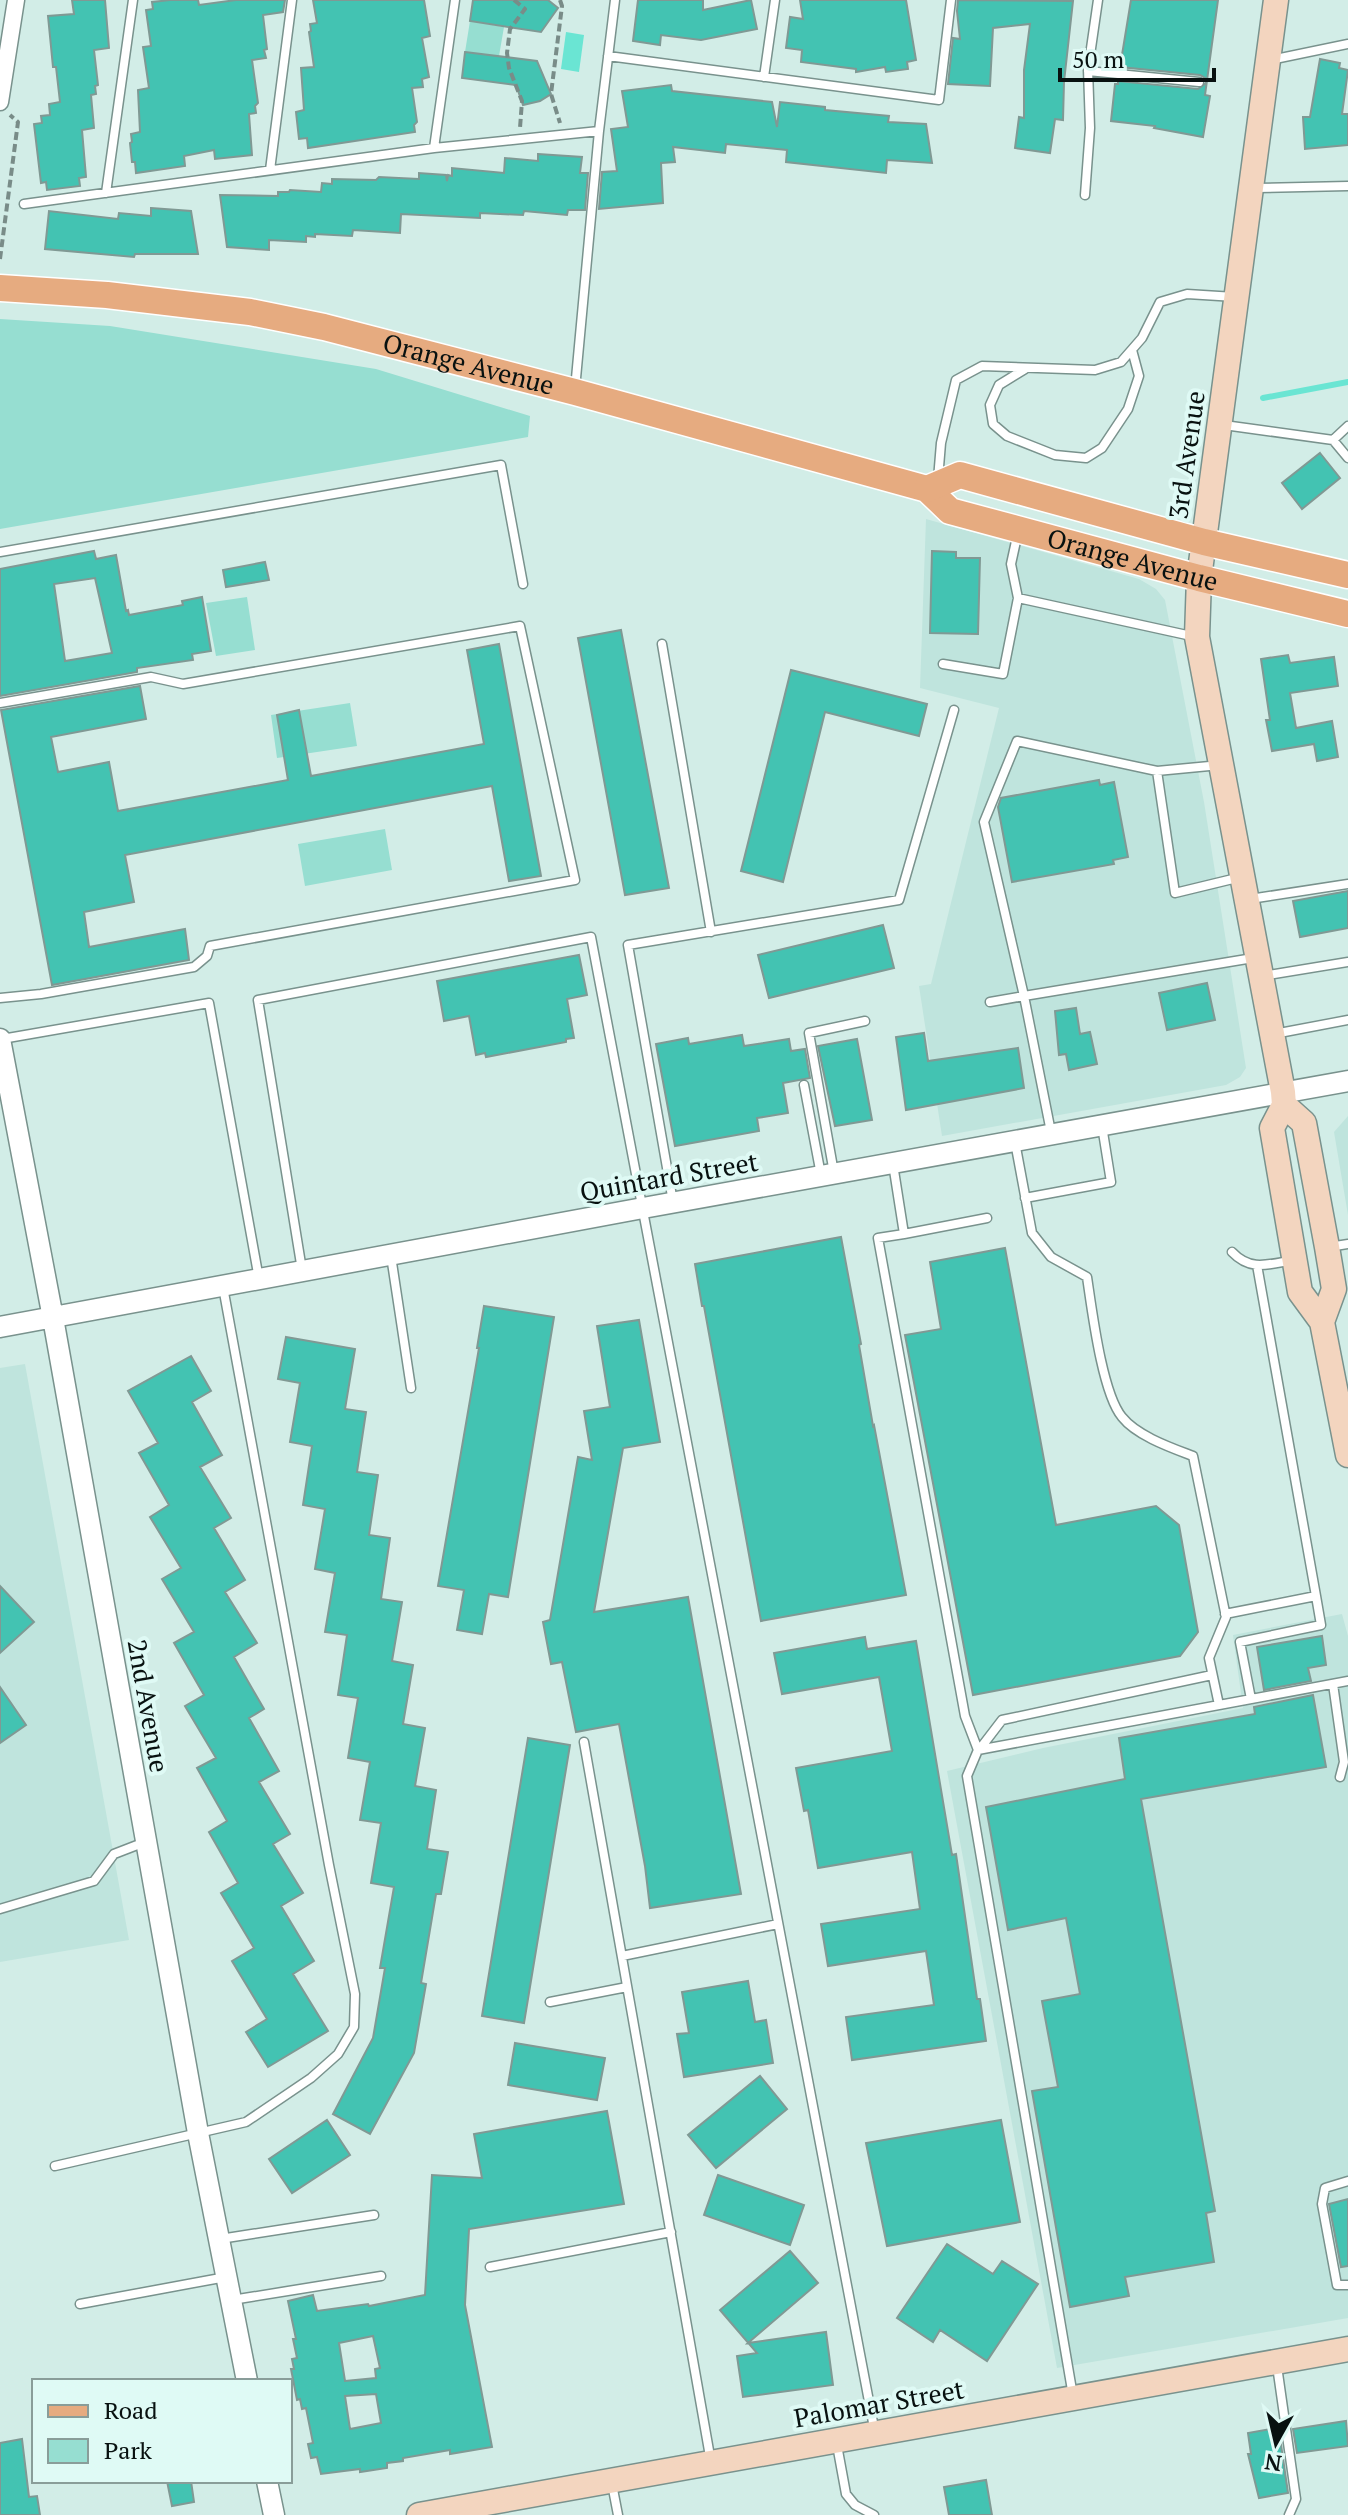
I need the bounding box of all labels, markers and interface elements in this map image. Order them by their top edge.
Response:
scale bar [1060,32,1214,82]
text: 50 m [1072,43,1124,75]
street label: Orange Avenue [379,325,558,402]
street label: 3rd Avenue [1160,389,1212,521]
street label: Orange Avenue [1044,520,1222,598]
street label: Quintard Street [577,1144,761,1208]
street label: 2nd Avenue [121,1637,177,1775]
street label: Palomar Street [791,2371,967,2435]
legend [32,2379,292,2483]
text: Road [104,2394,158,2426]
north arrow [1236,2403,1316,2483]
text: Park [104,2434,153,2466]
text: N [1263,2448,1283,2479]

